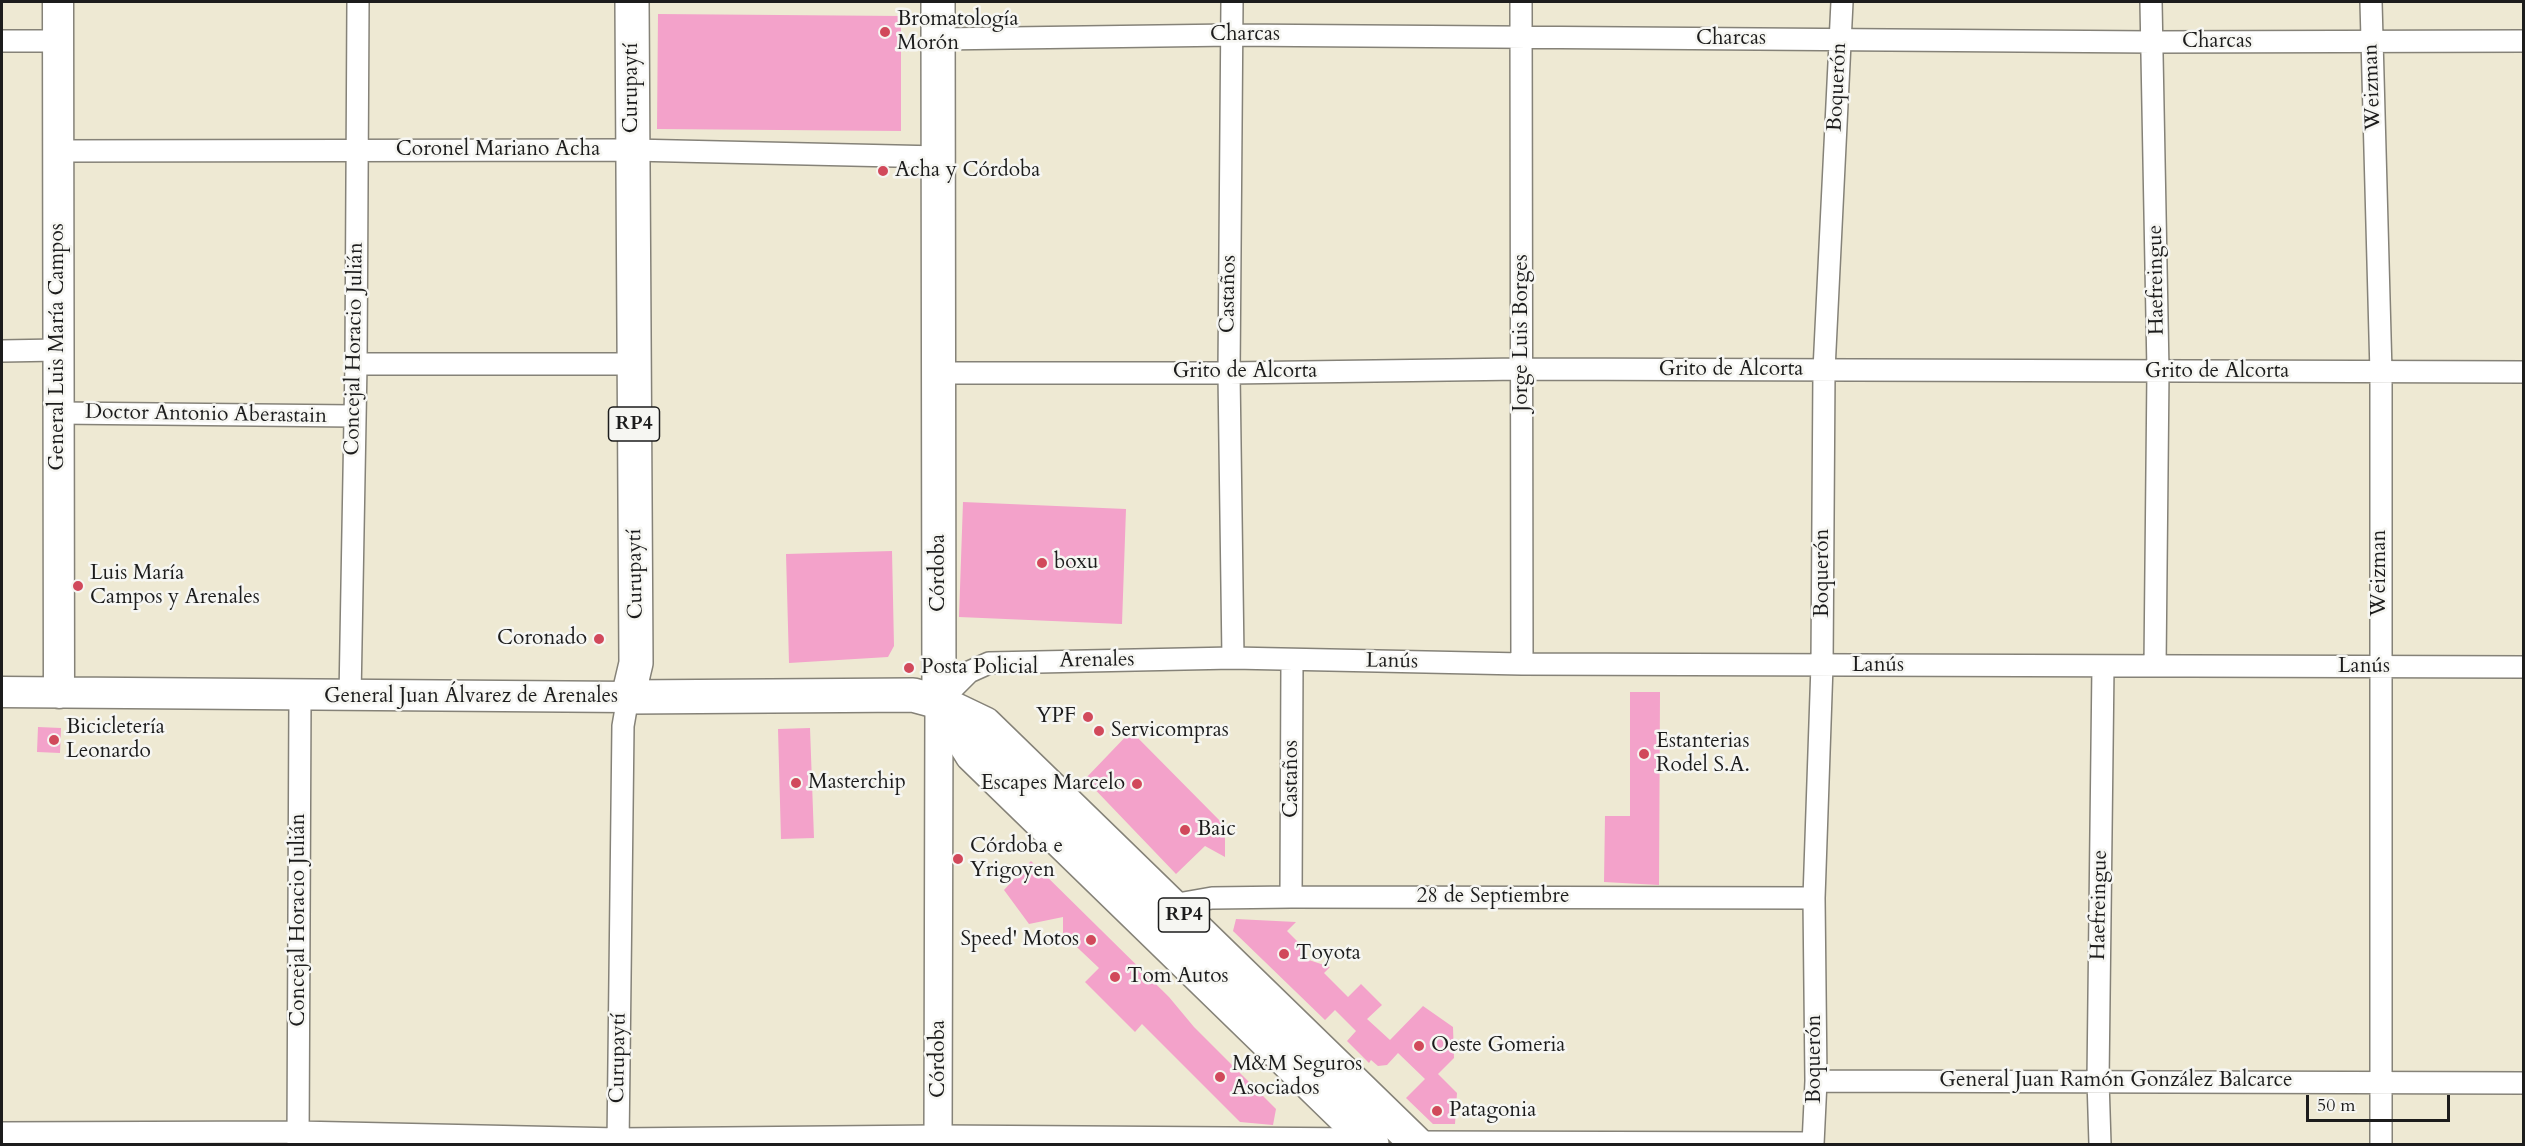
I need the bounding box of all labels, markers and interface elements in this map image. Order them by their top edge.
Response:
place label: Bromatología Morón [897,7,1019,57]
street label: Charcas [1210,22,1280,48]
marker: Bromatología Morón [878,25,892,39]
street label: Charcas [1696,26,1766,52]
street label: Charcas [2182,29,2252,55]
street label: Boquerón [1823,42,1853,132]
street label: Curupaytí [619,43,645,133]
street label: Weizman [2359,43,2387,131]
street label: Coronel Mariano Acha [396,137,600,163]
place label: Acha y Córdoba [895,158,1040,184]
marker: Acha y Córdoba [876,164,890,178]
street label: General Luis María Campos [45,223,71,471]
street label: Haefreingue [2143,225,2171,335]
street label: Concejal Horacio Julián [341,242,369,456]
street label: Jorge Luis Borges [1509,254,1535,412]
street label: Castaños [1216,255,1242,333]
street label: Grito de Alcorta [1659,357,1803,383]
street label: Grito de Alcorta [1173,359,1317,385]
street label: Grito de Alcorta [2145,359,2289,385]
street label: Doctor Antonio Aberastain [85,400,327,430]
road number: RP4 [608,407,660,441]
street label: Curupaytí [623,528,649,620]
street label: Boquerón [1810,529,1836,617]
street label: Weizman [2367,530,2393,616]
street label: Córdoba [926,534,952,612]
place label: boxu [1054,550,1099,576]
marker: boxu [1035,556,1049,570]
place label: Luis María Campos y Arenales [90,561,260,611]
marker: Luis María Campos y Arenales [71,579,85,593]
place label: Coronado [497,626,587,652]
marker: Coronado [592,632,606,646]
street label: Arenales [1059,648,1135,674]
street label: Lanús [1366,649,1418,675]
street label: Lanús [1852,653,1904,679]
street label: Lanús [2338,654,2390,680]
place label: Posta Policial [921,655,1038,681]
marker: Posta Policial [902,661,916,675]
street label: General Juan Álvarez de Arenales [324,684,618,710]
place label: YPF [1036,704,1076,730]
marker: YPF [1081,710,1095,724]
place label: Bicicletería Leonardo [66,715,165,765]
place label: Servicompras [1111,718,1229,744]
marker: Servicompras [1092,724,1106,738]
place label: Estanterias Rodel S.A. [1656,729,1750,779]
marker: Bicicletería Leonardo [47,733,61,747]
street label: Castaños [1279,740,1305,818]
marker: Estanterias Rodel S.A. [1637,747,1651,761]
place label: Masterchip [808,770,906,796]
place label: Escapes Marcelo [981,771,1125,797]
marker: Masterchip [789,776,803,790]
marker: Escapes Marcelo [1130,777,1144,791]
street label: Concejal Horacio Julián [286,813,312,1027]
place label: Baic [1197,817,1236,843]
marker: Baic [1178,823,1192,837]
place label: Córdoba e Yrigoyen [970,834,1063,884]
street label: Haefreingue [2086,850,2114,960]
marker: Córdoba e Yrigoyen [951,852,965,866]
street label: 28 de Septiembre [1416,884,1570,910]
road number: RP4 [1158,898,1210,932]
place label: Speed' Motos [961,927,1079,953]
marker: Speed' Motos [1084,933,1098,947]
place label: Toyota [1296,941,1361,967]
marker: Toyota [1277,947,1291,961]
place label: Tom Autos [1127,964,1229,990]
marker: Tom Autos [1108,970,1122,984]
street label: Curupaytí [606,1012,632,1104]
street label: Boquerón [1802,1015,1828,1103]
street label: Córdoba [926,1020,952,1098]
place label: Oeste Gomeria [1431,1033,1565,1059]
marker: Oeste Gomeria [1412,1039,1426,1053]
place label: M&M Seguros Asociados [1232,1052,1362,1102]
street label: General Juan Ramón González Balcarce [1939,1068,2293,1094]
marker: M&M Seguros Asociados [1213,1070,1227,1084]
scale bar [2309,1083,2453,1121]
text: 50 m [2317,1093,2356,1118]
place label: Patagonia [1449,1098,1536,1124]
marker: Patagonia [1430,1104,1444,1118]

